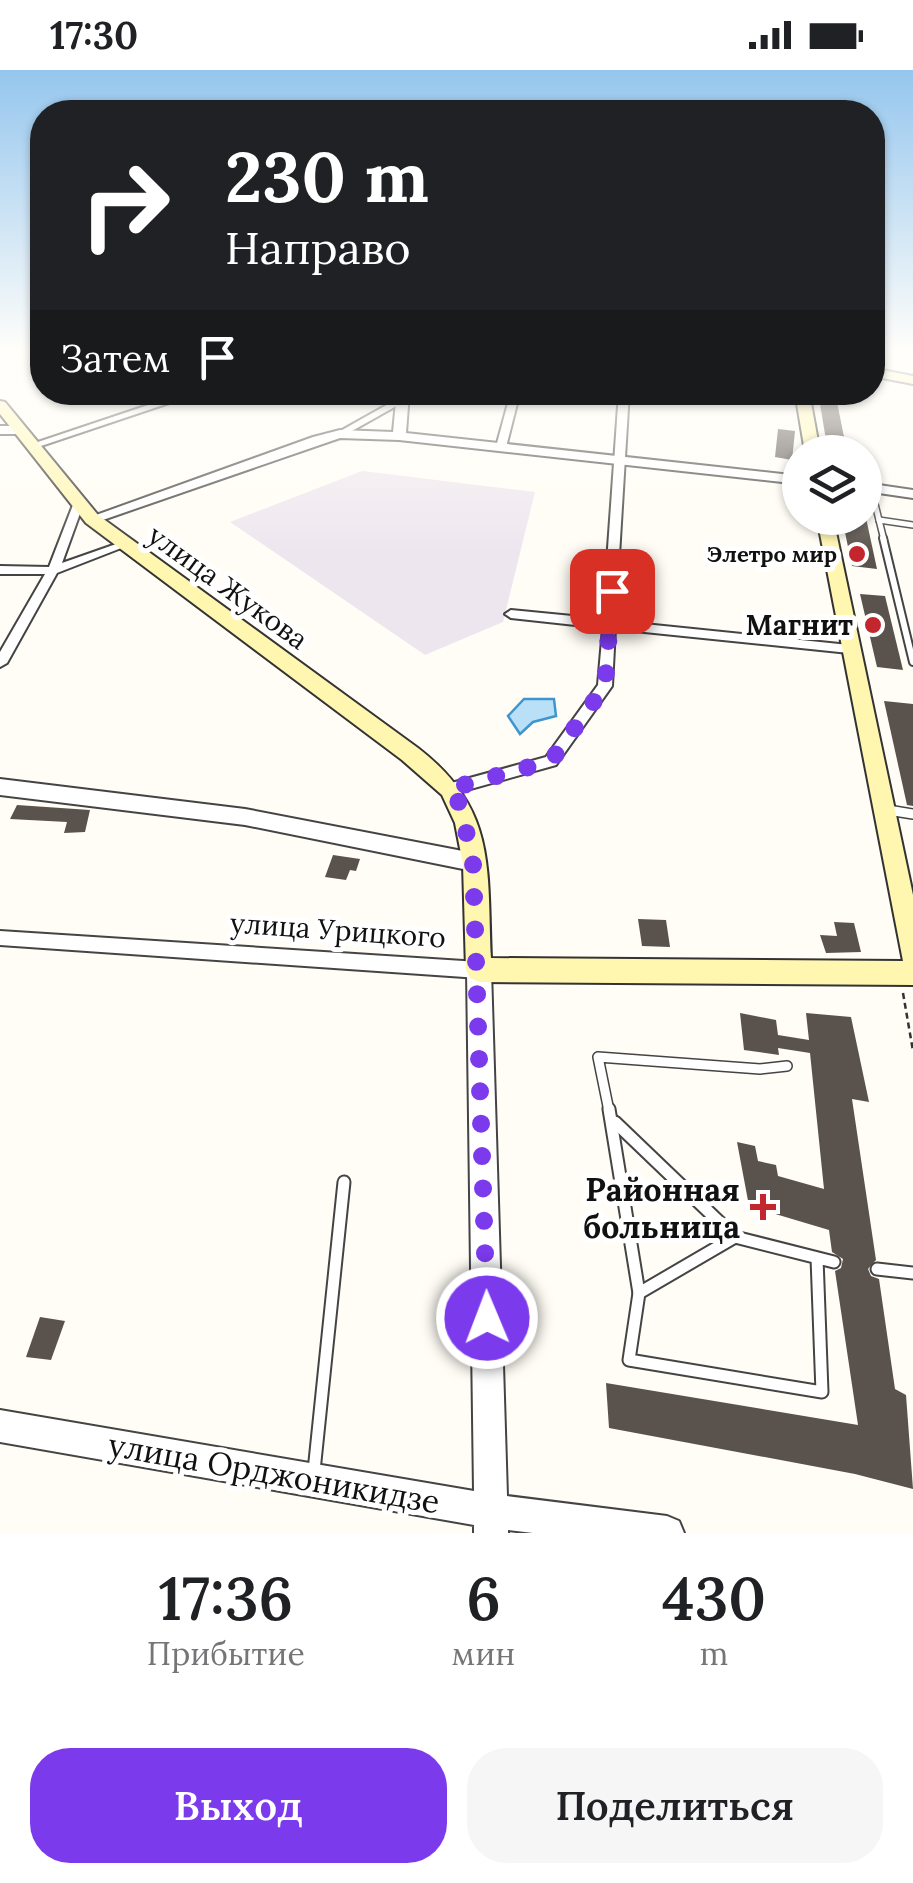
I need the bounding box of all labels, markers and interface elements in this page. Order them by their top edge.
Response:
text: 17:30 [50,11,138,59]
text: 230 m [225,132,429,221]
icon: right [60,140,190,270]
text: Направо [225,219,411,276]
icon: arrive [190,330,245,385]
text: Затем [60,334,170,382]
map controls [782,435,882,535]
button: layers [782,435,882,535]
street label: улица Жукова [141,517,315,657]
place label: Элетро мир [707,540,837,568]
marker: Элетро мир [846,543,868,565]
pin [570,549,655,634]
icon: arrive [585,564,640,619]
place label: Магнит [746,607,853,643]
marker: Магнит [862,614,884,636]
street label: улица Урицкого [229,905,447,955]
place label: Районная больница [583,1169,740,1247]
marker: Районная больница [750,1194,776,1220]
position arrow [435,1266,539,1370]
street label: улица Орджоникидзе [105,1424,443,1522]
text: 17:36 [159,1560,293,1636]
text: 6 [466,1560,501,1636]
text: 430 [662,1560,766,1636]
text: Прибытие [147,1633,305,1674]
text: мин [452,1633,515,1674]
text: m [700,1633,728,1674]
button: Выход [30,1748,447,1863]
button: Поделиться [467,1748,883,1863]

